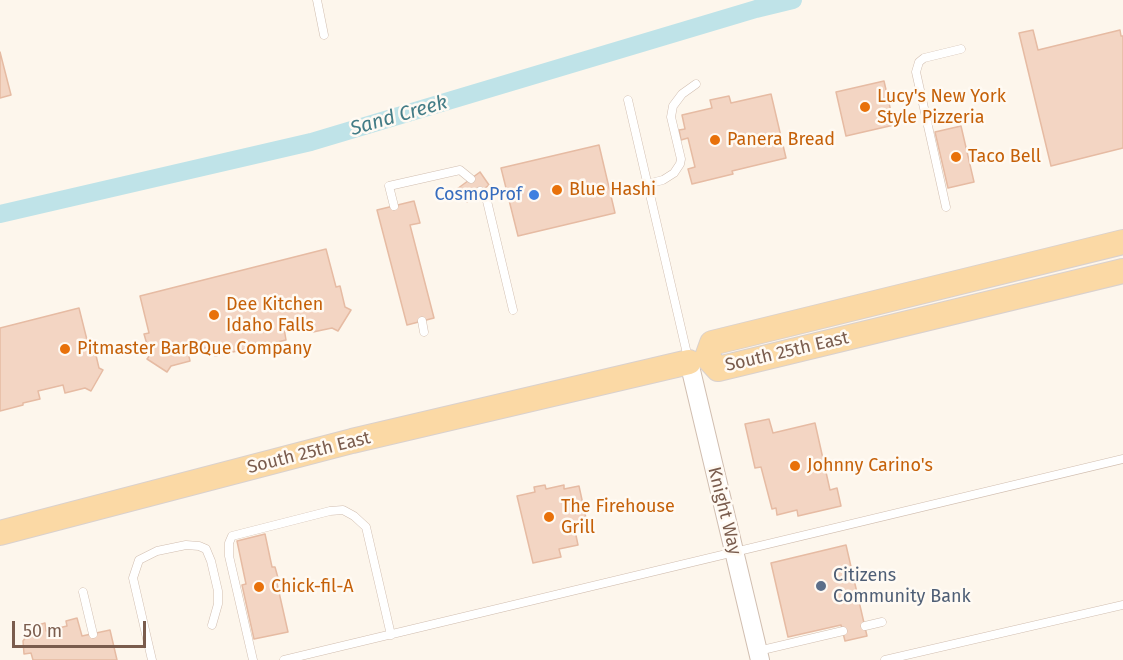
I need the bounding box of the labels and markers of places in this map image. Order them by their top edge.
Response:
place label: Lucy's New York Style Pizzeria [877,86,1006,128]
marker: Lucy's New York Style Pizzeria [858,100,872,114]
place label: Panera Bread [727,129,835,151]
marker: Panera Bread [708,133,722,147]
place label: Taco Bell [968,146,1041,168]
marker: Taco Bell [949,150,963,164]
place label: Blue Hashi [569,179,656,201]
marker: Blue Hashi [550,183,564,197]
place label: CosmoProf [434,184,522,206]
marker: CosmoProf [527,188,541,202]
place label: Dee Kitchen Idaho Falls [226,294,323,336]
marker: Dee Kitchen Idaho Falls [207,308,221,322]
place label: Pitmaster BarBQue Company [77,338,312,360]
marker: Pitmaster BarBQue Company [58,342,72,356]
place label: Johnny Carino's [807,455,933,477]
marker: Johnny Carino's [788,459,802,473]
place label: The Firehouse Grill [561,496,675,538]
marker: The Firehouse Grill [542,510,556,524]
place label: Citizens Community Bank [833,565,971,608]
place label: Chick-fil-A [271,576,354,598]
marker: Citizens Community Bank [814,579,828,593]
marker: Chick-fil-A [252,580,266,594]

